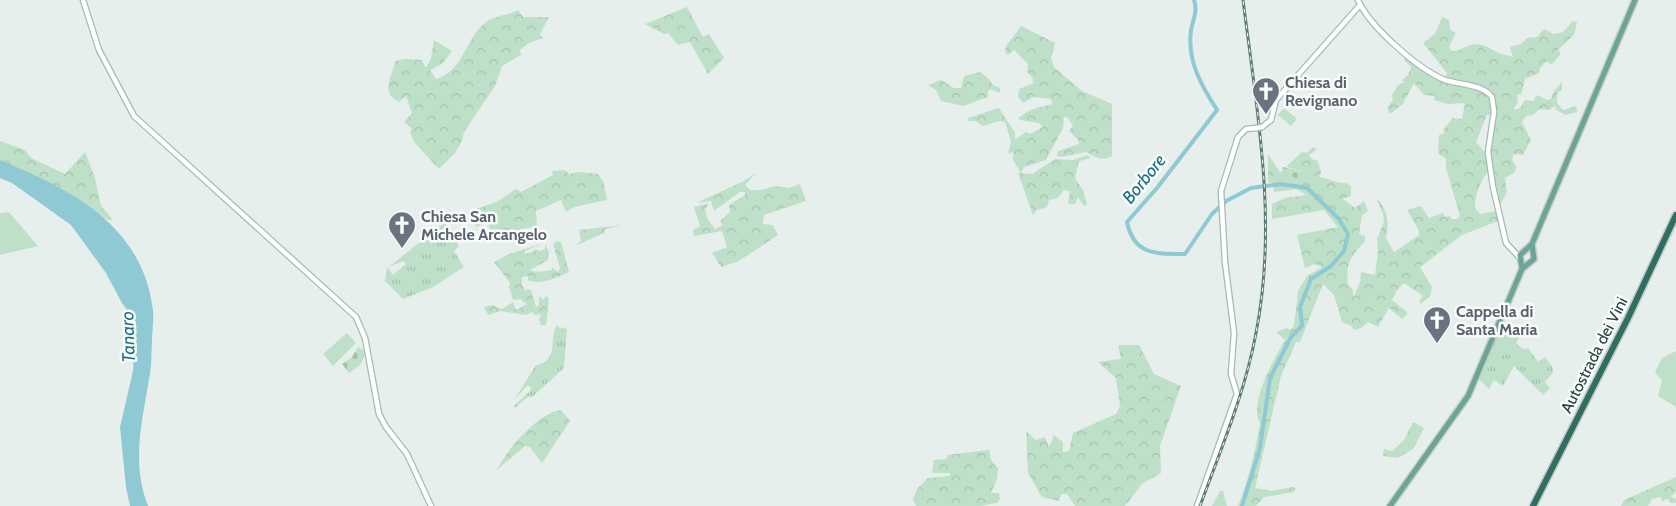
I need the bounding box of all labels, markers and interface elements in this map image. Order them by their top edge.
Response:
place label: Chiesa di Revignano [1285,73,1357,110]
church icon: Chiesa di Revignano [1251,76,1281,115]
water label: Borbore [1117,150,1171,208]
place label: Chiesa San Michele Arcangelo [421,207,547,244]
church icon: Chiesa San Michele Arcangelo [387,210,417,249]
street label: Autostrada dei Vini [1557,294,1631,416]
place label: Cappella di Santa Maria [1456,302,1537,339]
church icon: Cappella di Santa Maria [1422,305,1452,344]
water label: Tanaro [116,311,140,363]

